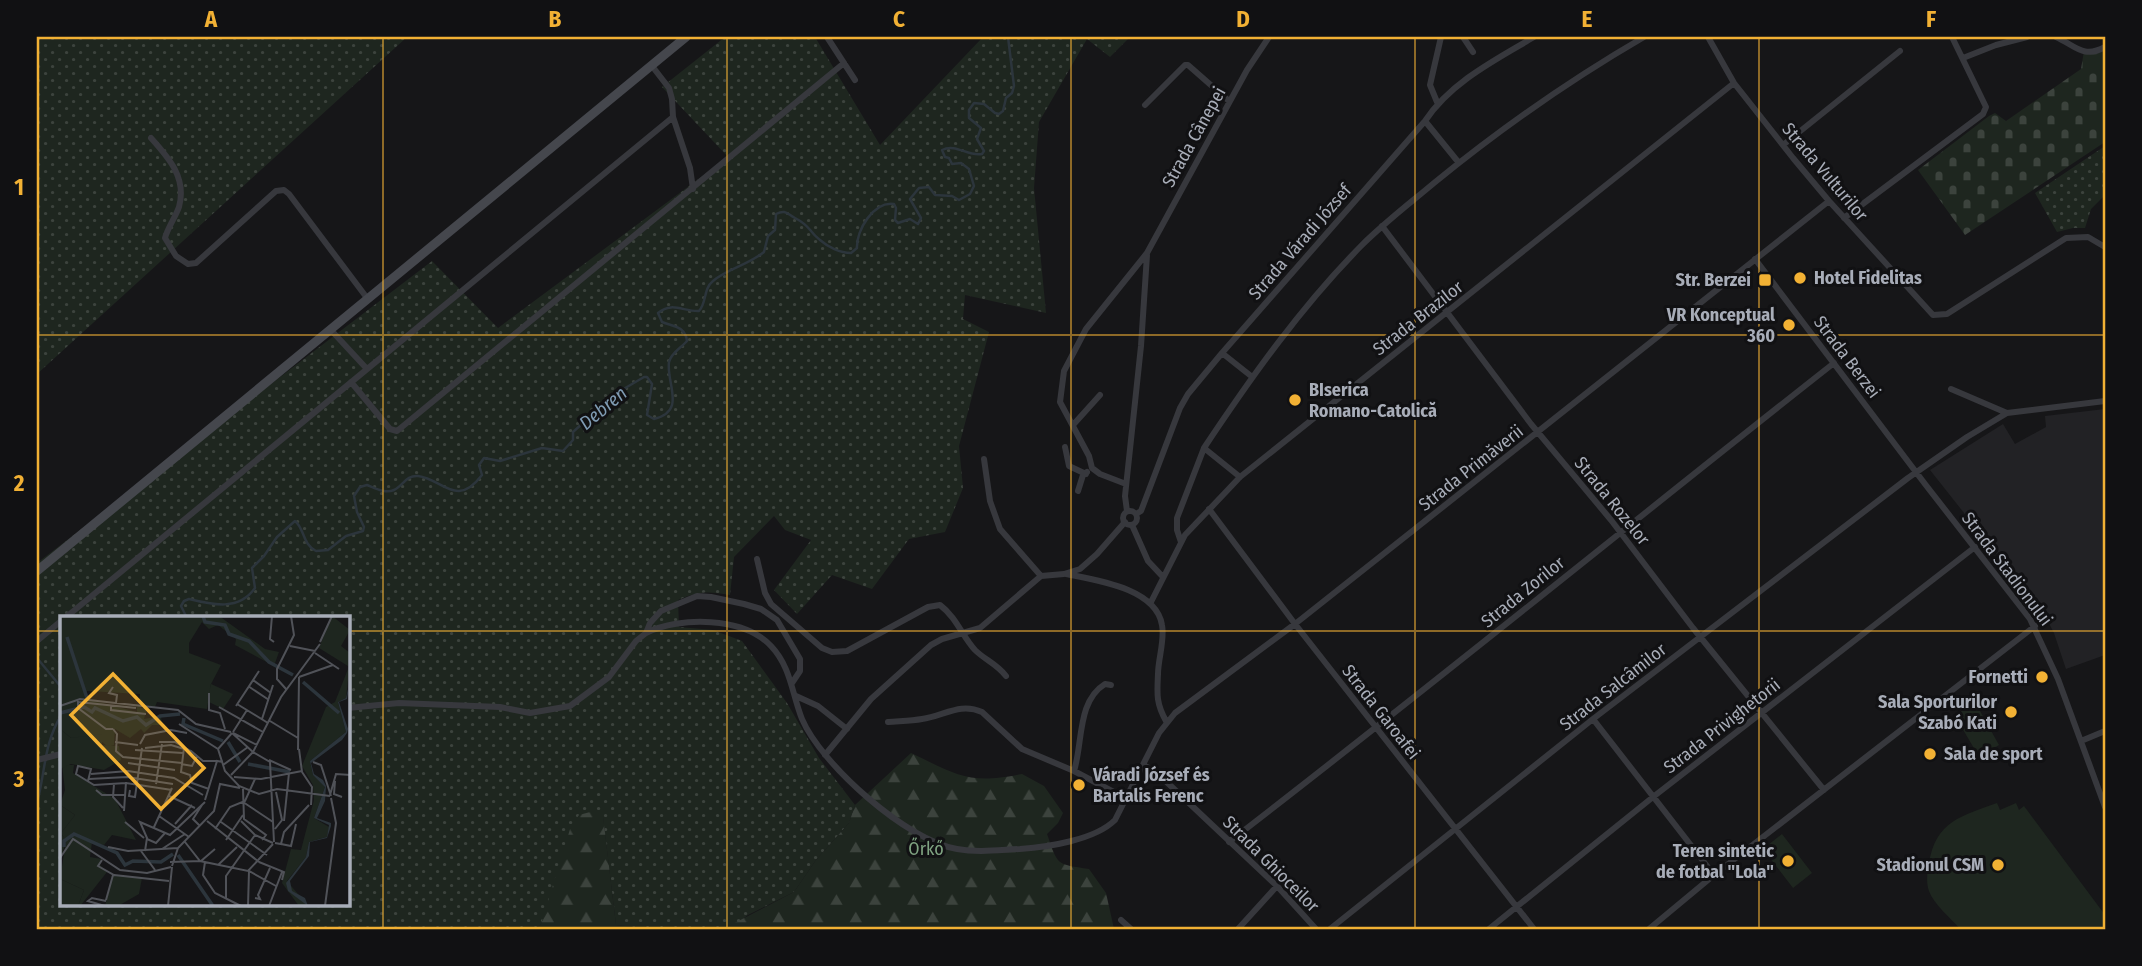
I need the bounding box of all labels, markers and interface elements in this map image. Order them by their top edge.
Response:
text: A [204,5,218,33]
text: B [549,5,562,33]
text: C [893,5,905,33]
text: D [1236,5,1250,33]
text: E [1582,5,1593,33]
text: F [1926,5,1936,33]
street label: Strada Cânepei [1157,83,1231,191]
street label: Strada Vulturilor [1778,118,1873,226]
text: 1 [14,173,24,201]
street label: Strada Váradi József [1244,179,1357,304]
place label: Hotel Fidelitas [1814,267,1922,289]
place label: Str. Berzei [1676,269,1751,291]
marker: Hotel Fidelitas [1792,270,1808,286]
marker: Str. Berzei [1757,272,1773,288]
street label: Strada Brazilor [1368,275,1468,360]
place label: VR Konceptual 360 [1666,304,1775,347]
street label: Strada Berzei [1809,312,1885,402]
marker: VR Konceptual 360 [1781,317,1797,333]
place label: BIserica Romano-Catolică [1309,379,1437,422]
water label: Debren [574,381,632,435]
marker: BIserica Romano-Catolică [1287,392,1303,408]
street label: Strada Primăverii [1414,420,1528,516]
street label: Strada Rozelor [1570,452,1655,550]
text: 2 [13,469,25,497]
street label: Strada Stadionului [1957,508,2057,630]
street label: Strada Zorilor [1477,551,1570,632]
inset map [60,616,350,906]
street label: Strada Salcâmilor [1555,638,1671,736]
street label: Strada Garoafei [1337,660,1425,764]
place label: Fornetti [1969,666,2028,688]
marker: Fornetti [2034,669,2050,685]
street label: Strada Privighetorii [1659,674,1785,778]
place label: Sala Sporturilor Szabó Kati [1878,691,1997,734]
marker: Sala Sporturilor Szabó Kati [2003,704,2019,720]
place label: Sala de sport [1944,743,2043,765]
marker: Sala de sport [1922,746,1938,762]
place label: Váradi József és Bartalis Ferenc [1092,764,1210,807]
text: 3 [13,765,25,793]
marker: Váradi József és Bartalis Ferenc [1071,777,1087,793]
street label: Strada Ghioceilor [1218,811,1324,917]
park label: Őrkő [908,837,944,860]
place label: Teren sintetic de fotbal "Lola" [1656,840,1774,883]
marker: Teren sintetic de fotbal "Lola" [1780,853,1796,869]
place label: Stadionul CSM [1877,854,1984,876]
marker: Stadionul CSM [1990,857,2006,873]

